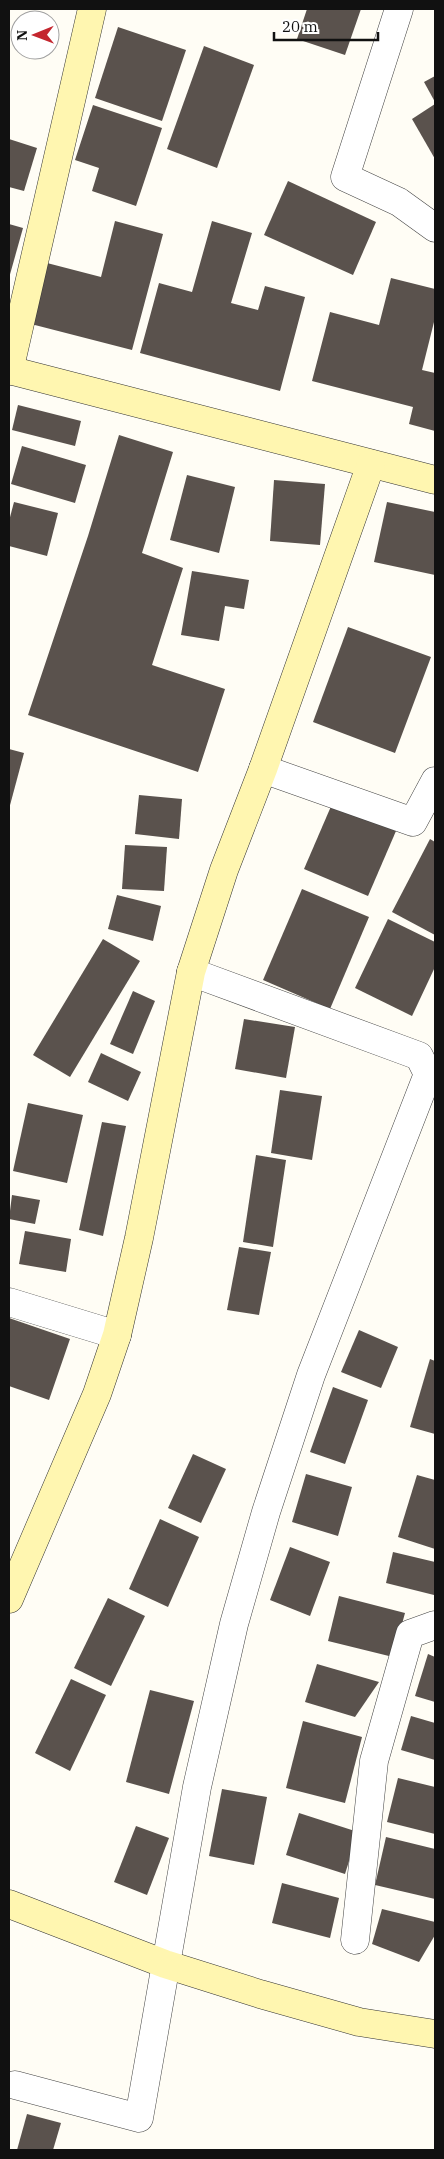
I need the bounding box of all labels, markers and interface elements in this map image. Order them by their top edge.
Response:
north arrow [10,10,60,60]
scale bar [274,10,378,42]
text: 20 m [282,17,318,36]
text: N [13,30,31,41]

